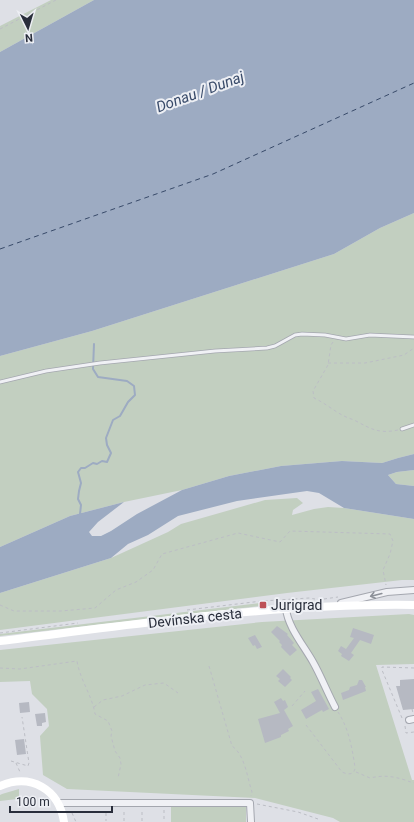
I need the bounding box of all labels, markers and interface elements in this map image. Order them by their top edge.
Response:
north arrow [8,8,48,48]
text: N [24,31,33,44]
water label: Donau / Dunaj [154,68,247,116]
one-way arrow [369,592,382,599]
place label: Jurigrad [271,597,322,613]
marker: Jurigrad [258,600,268,610]
street label: Devínska cesta [147,605,243,631]
scale bar [10,788,112,814]
text: 100 m [16,795,50,809]

